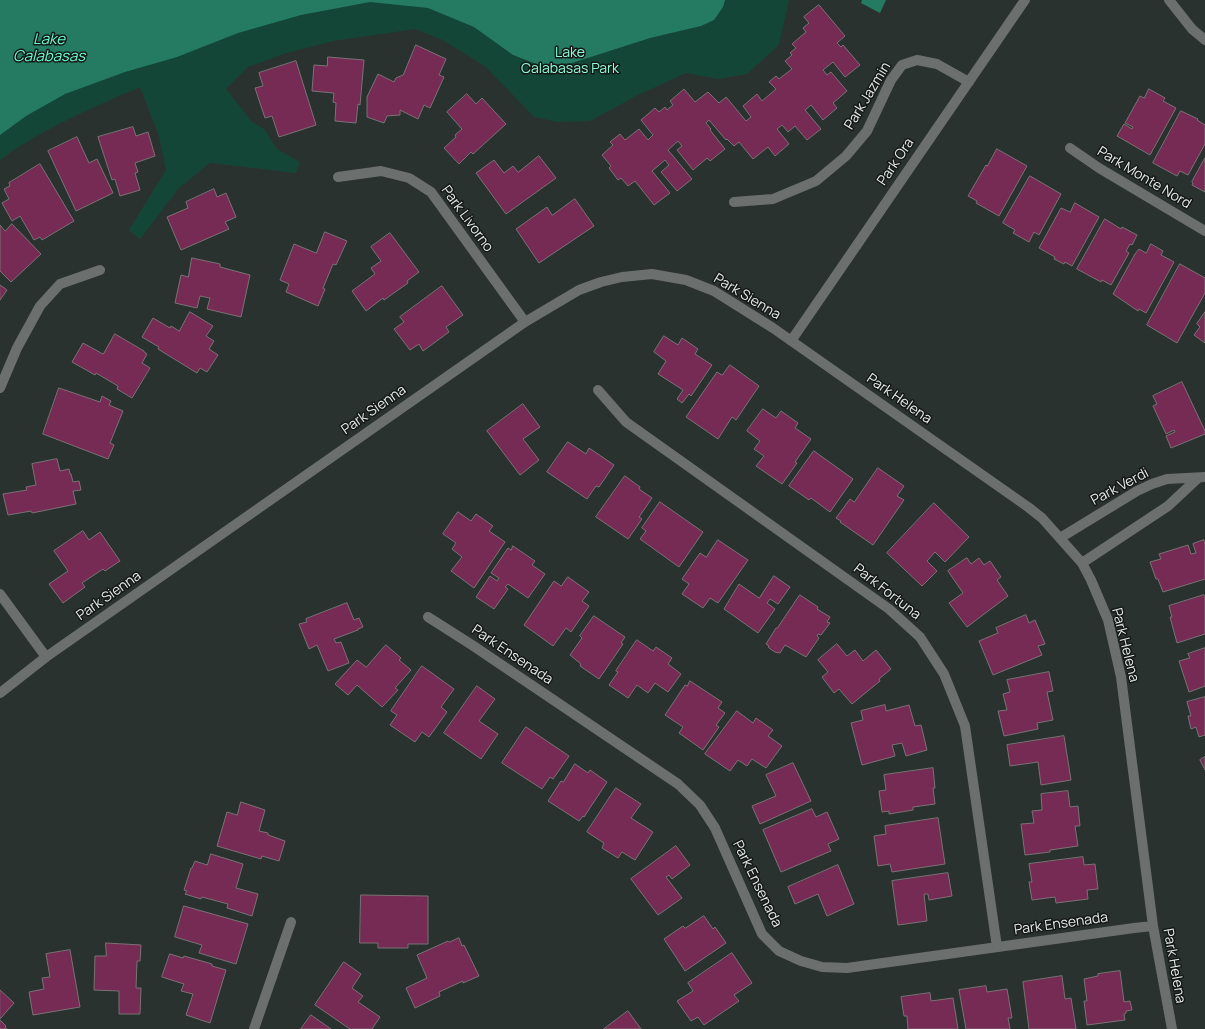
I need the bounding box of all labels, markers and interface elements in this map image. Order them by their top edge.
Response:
water label: Lake Calabasas [13,31,85,66]
park label: Lake Calabasas Park [521,45,619,78]
street label: Park Jazmin [841,59,895,133]
street label: Park Ora [874,135,918,189]
street label: Park Monte Nord [1094,143,1194,213]
street label: Park Livorno [437,183,497,255]
street label: Park Sienna [711,270,783,324]
street label: Park Helena [863,370,935,428]
street label: Park Sienna [338,382,410,438]
street label: Park Verdi [1088,465,1152,509]
street label: Park Fortuna [850,560,924,624]
street label: Park Sienna [73,568,145,624]
street label: Park Helena [1108,606,1142,684]
street label: Park Ensenada [468,622,556,688]
street label: Park Ensenada [729,838,785,930]
street label: Park Ensenada [1013,909,1109,939]
street label: Park Helena [1159,927,1189,1005]

